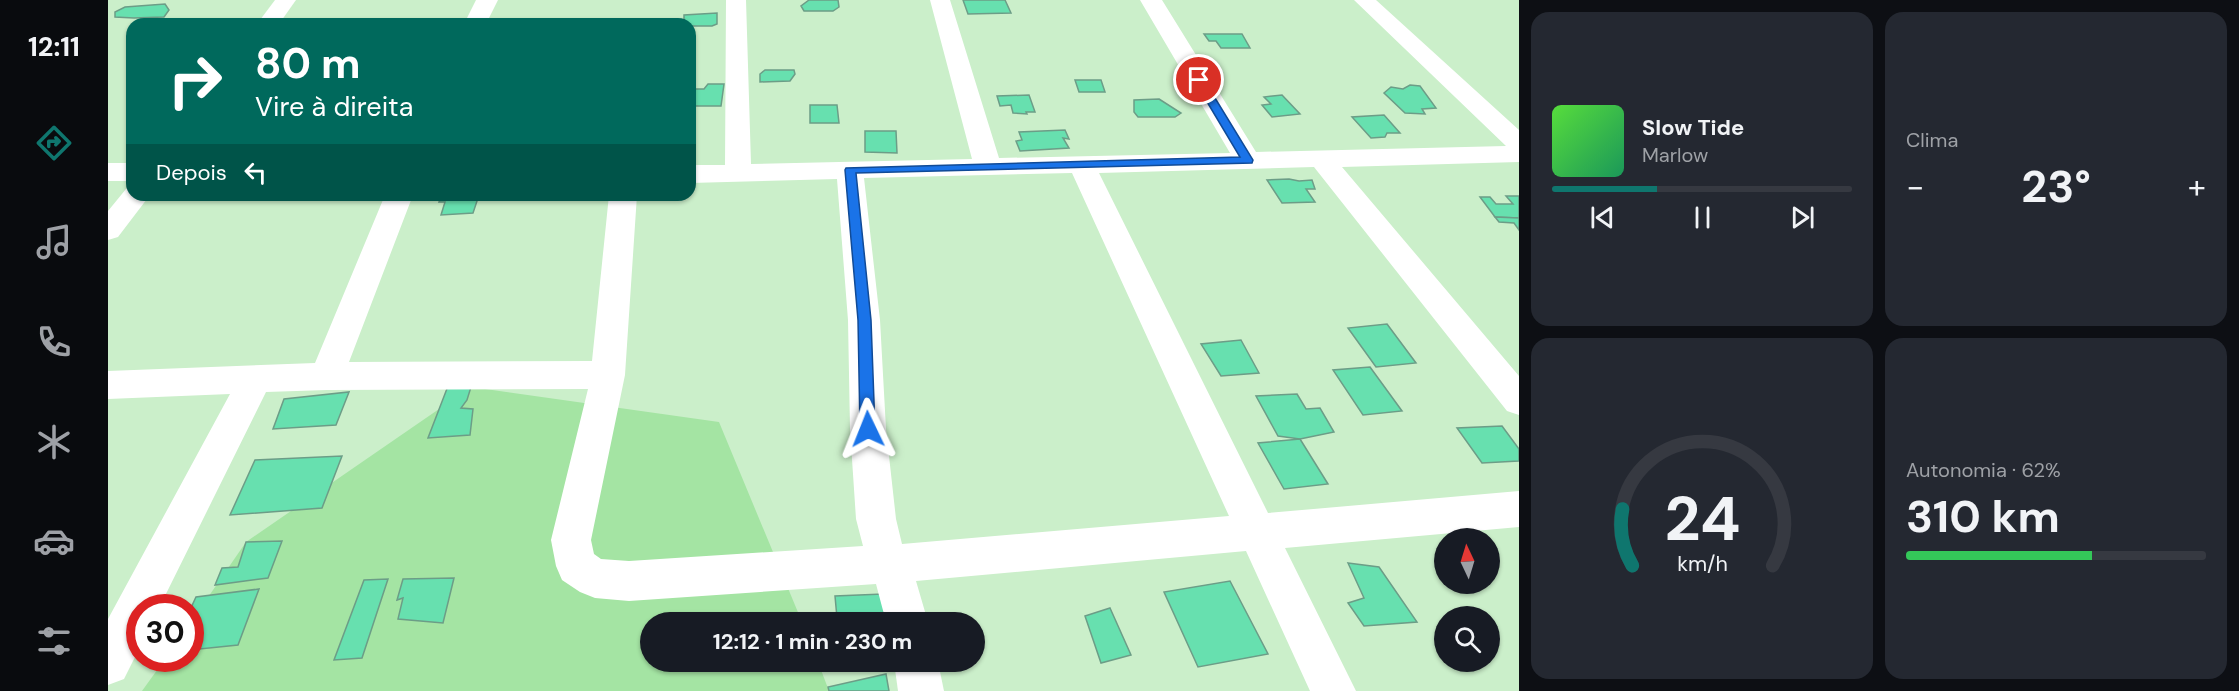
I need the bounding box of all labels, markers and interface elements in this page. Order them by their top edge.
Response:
text: 12:11 [28,29,80,64]
text: 80 m [255,36,361,91]
icon: right [156,42,234,120]
pin [1173,54,1224,105]
icon: arrive [1182,63,1215,96]
text: Vire à direita [255,89,413,124]
text: Slow Tide [1642,113,1744,142]
icon: directions [33,122,75,164]
text: Clima [1906,127,1958,153]
text: Marlow [1642,142,1708,168]
icon: left [239,156,272,189]
text: 23° [2021,157,2091,216]
text: Depois [156,158,227,187]
text: − [1906,165,1924,208]
text: + [2188,165,2206,208]
icon: previous [1586,201,1619,234]
icon: pause [1686,201,1719,234]
icon: next [1786,201,1819,234]
icon: music [33,221,75,263]
icon: phone [33,321,75,363]
position arrow [836,397,900,461]
icon: climate [33,421,75,463]
text: Autonomia · 62% [1906,457,2061,483]
text: 24 [1664,478,1740,559]
text: 310 km [1906,487,2060,546]
icon: car [33,520,75,562]
north arrow [1434,528,1500,594]
map controls [1434,528,1500,672]
text: km/h [1677,550,1727,578]
speed limit sign: 30 [126,594,204,672]
button: search [1434,606,1500,672]
icon: filters [33,620,75,662]
text: 12:12 · 1 min · 230 m [713,627,912,656]

